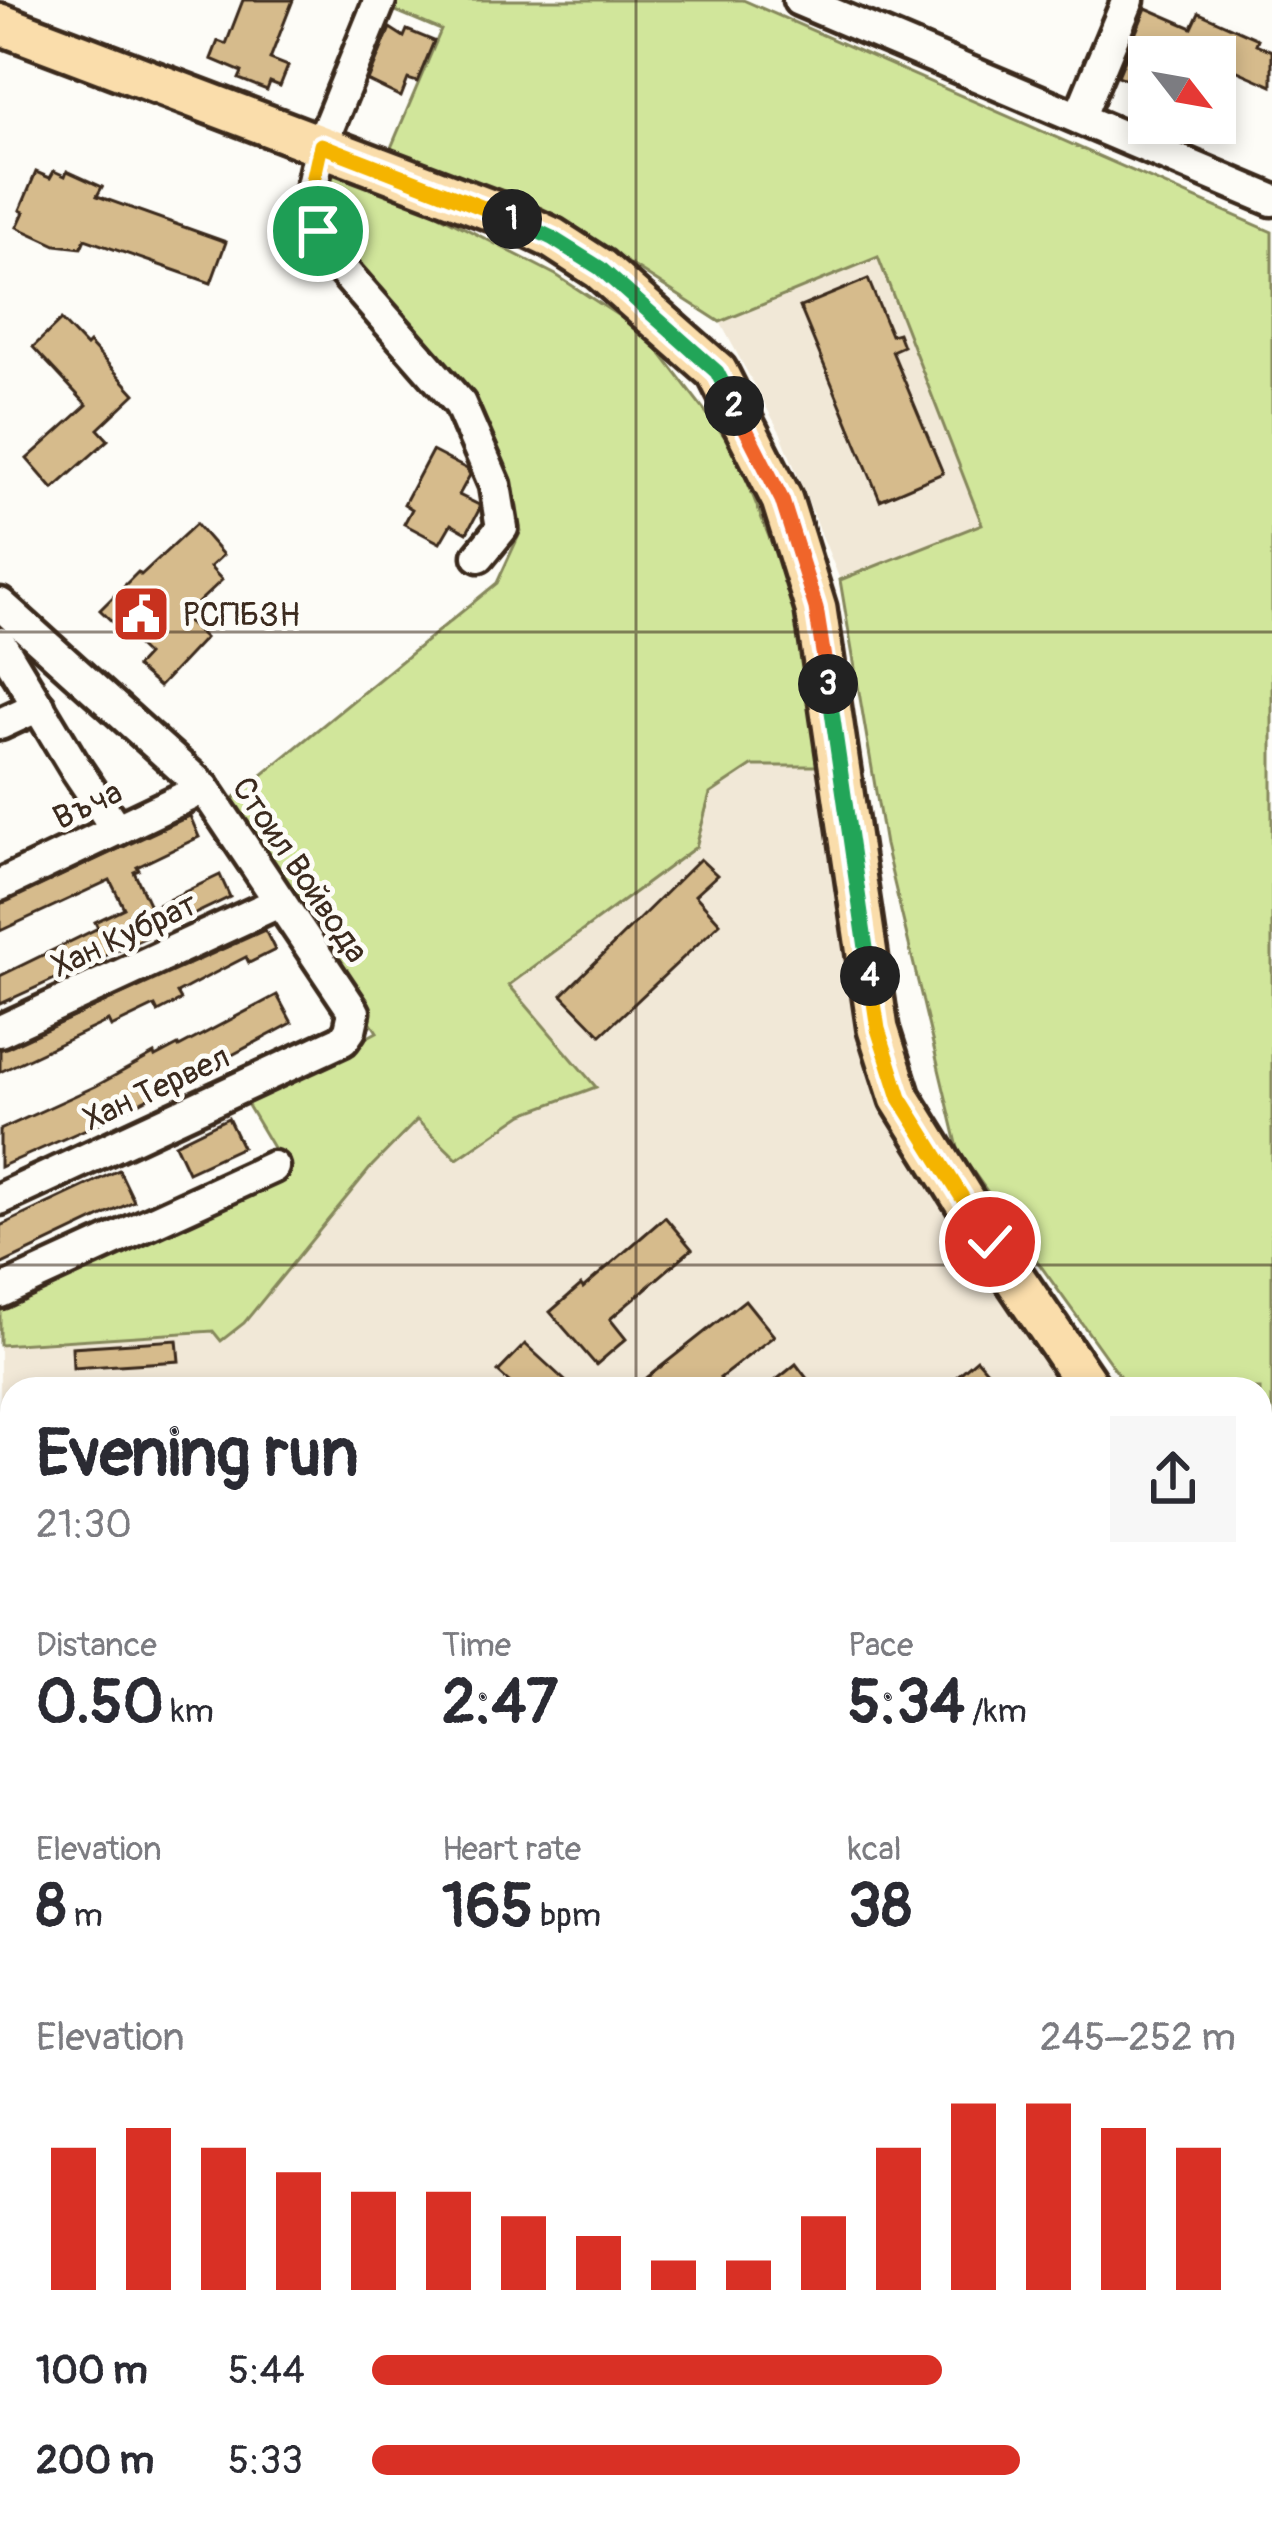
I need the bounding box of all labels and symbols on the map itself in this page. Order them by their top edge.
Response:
north arrow [1128,36,1236,144]
pin [267,180,369,282]
pin: 1 [482,189,542,249]
pin: 2 [704,376,764,436]
public building icon: РСПБЗН [110,583,172,645]
place label: РСПБЗН [183,595,300,636]
pin: 3 [798,654,858,714]
street label: Стоил Войвода [223,769,377,970]
street label: Въча [47,772,129,839]
street label: Хан Кубрат [45,884,204,987]
pin: 4 [840,946,900,1006]
street label: Хан Тервел [77,1037,236,1140]
pin [939,1191,1041,1293]

